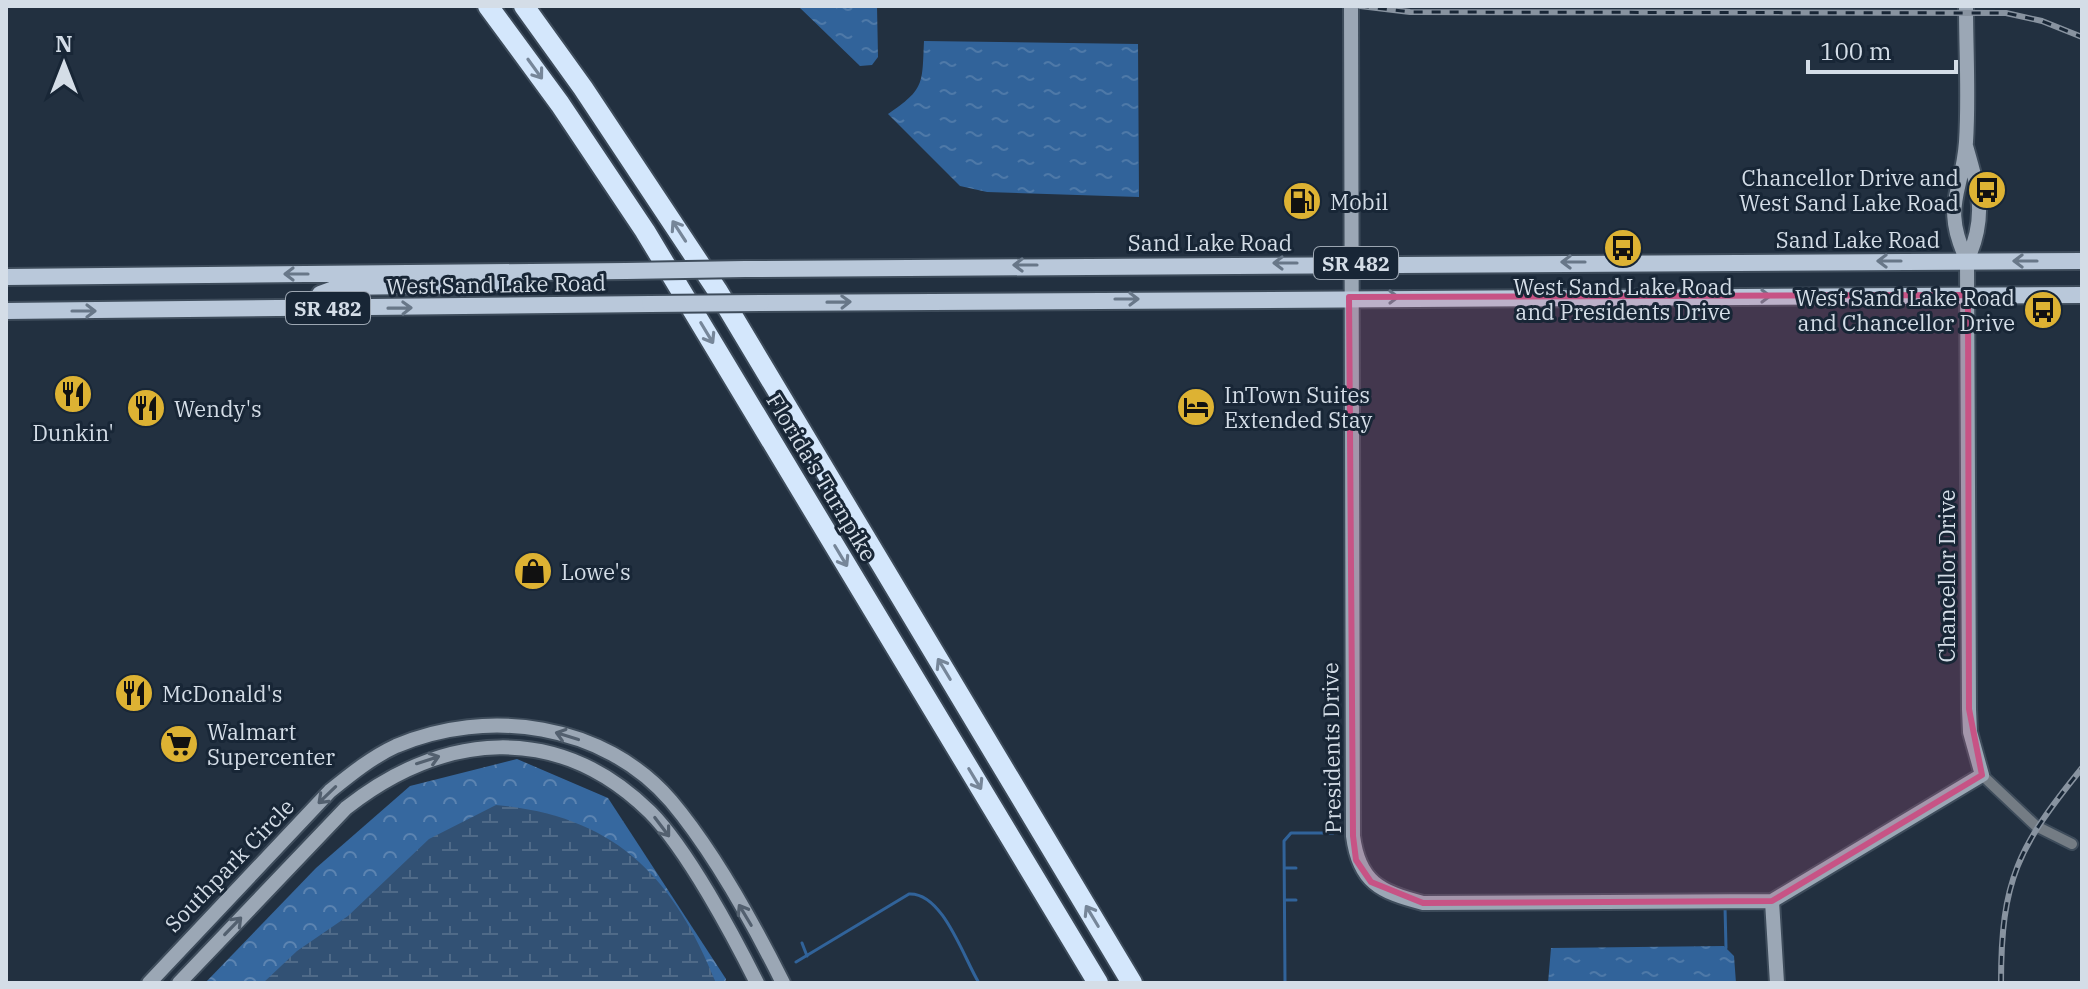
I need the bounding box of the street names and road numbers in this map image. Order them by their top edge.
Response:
street label: Sand Lake Road [1776,225,1940,254]
street label: Sand Lake Road [1128,228,1292,257]
road number: SR 482 [1314,247,1398,279]
street label: West Sand Lake Road [386,268,606,300]
road number: SR 482 [286,292,370,324]
street label: Florida's Turnpike [760,388,884,566]
street label: Chancellor Drive [1932,490,1961,663]
street label: Presidents Drive [1315,662,1347,834]
street label: Southpark Circle [158,792,300,938]

